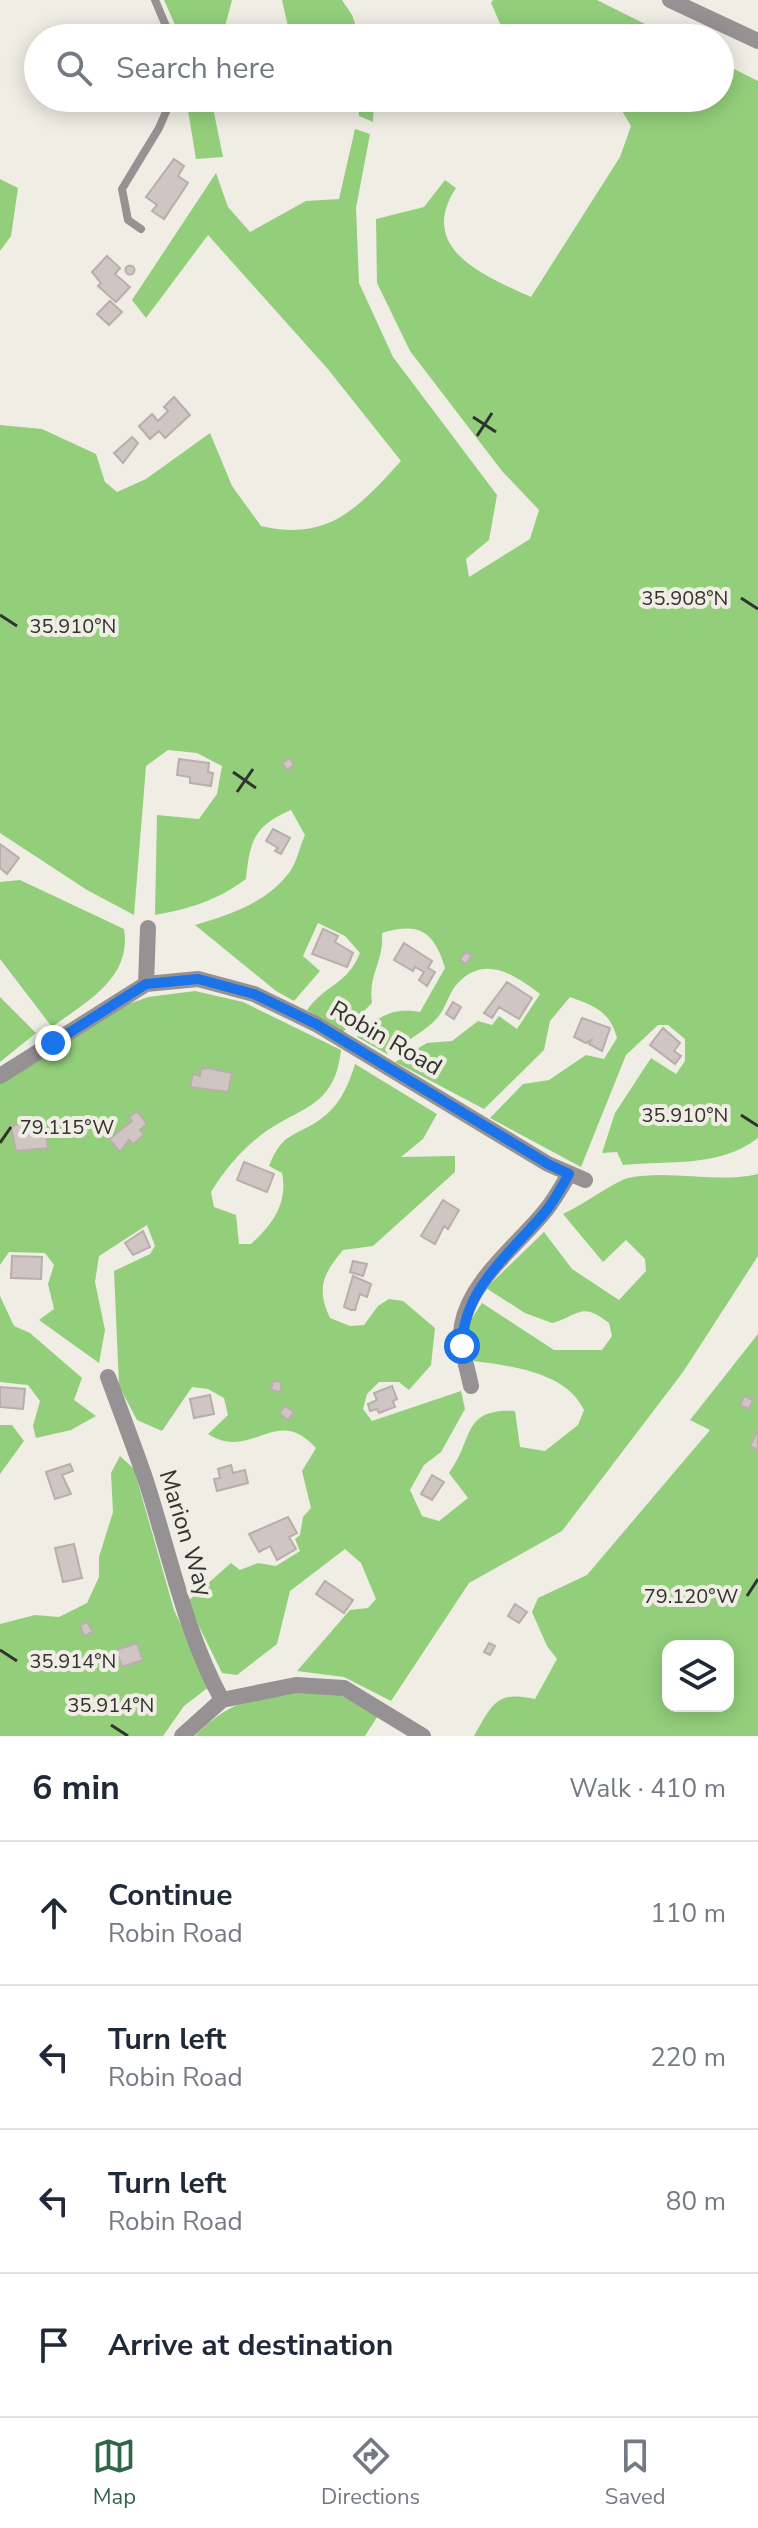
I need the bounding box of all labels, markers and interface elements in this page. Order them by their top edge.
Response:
search box [24,24,734,112]
icon: search [52,46,96,90]
text: Search here [116,48,275,89]
text: 35.908°N [642,585,728,612]
text: 35.910°N [30,613,116,640]
street label: Robin Road [324,993,448,1083]
route end [35,1025,71,1061]
text: 35.910°N [642,1102,728,1129]
text: 79.115°W [20,1114,114,1141]
route start [444,1328,480,1364]
street label: Marion Way [152,1466,221,1601]
text: 79.120°W [644,1583,738,1610]
map controls [662,1640,734,1712]
button: layers [662,1640,734,1712]
text: 35.914°N [30,1648,116,1675]
text: 35.914°N [68,1692,154,1719]
text: 6 min [32,1765,120,1811]
text: Walk · 410 m [569,1771,726,1806]
text: Continue [108,1875,233,1916]
icon: ahead [32,1891,76,1935]
text: 110 m [650,1896,726,1931]
text: Robin Road [108,1916,243,1951]
text: Turn left [108,2019,226,2060]
icon: left [32,2035,76,2079]
text: 220 m [650,2040,726,2075]
text: Robin Road [108,2060,243,2095]
text: Turn left [108,2163,226,2204]
icon: left [32,2179,76,2223]
text: 80 m [666,2184,726,2219]
text: Robin Road [108,2204,243,2239]
icon: arrive [32,2323,76,2367]
text: Arrive at destination [108,2325,393,2366]
tab: Map [92,2434,136,2512]
tab: Directions [321,2434,420,2512]
tab: Saved [605,2434,666,2512]

